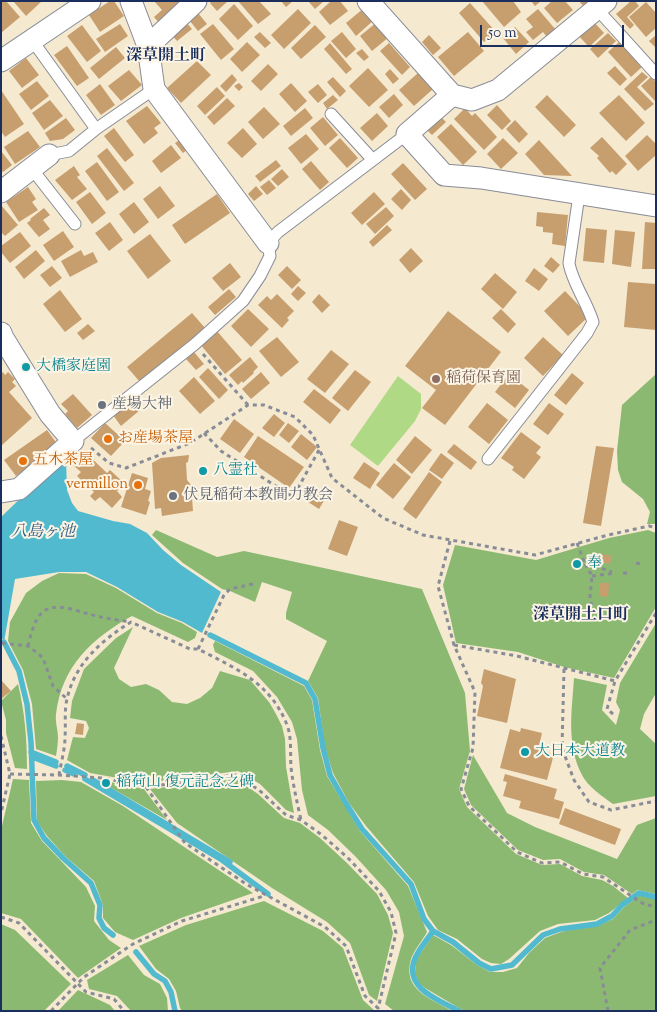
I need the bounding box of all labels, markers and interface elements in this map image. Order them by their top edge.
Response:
scale bar [482,15,626,47]
text: 50 m [488,23,517,44]
district label: 深草開土町 [126,47,206,67]
place label: 大橋家庭園 [36,358,111,376]
marker: 大橋家庭園 [20,361,32,373]
place label: 稲荷保育園 [446,370,521,388]
marker: 稲荷保育園 [430,373,442,385]
place label: 産場大神 [112,396,172,414]
marker: 産場大神 [96,399,108,411]
place label: お産場茶屋 [118,430,193,448]
marker: お産場茶屋 [102,433,114,445]
place label: 五木茶屋 [33,452,93,470]
marker: 五木茶屋 [17,455,29,467]
place label: 八霊社 [213,462,258,480]
marker: 八霊社 [197,465,209,477]
place label: vermillon [66,476,128,494]
marker: vermillon [132,479,144,491]
place label: 伏見稲荷本教間力教会 [183,487,333,505]
marker: 伏見稲荷本教間力教会 [167,490,179,502]
water label: 八島ヶ池 [11,523,75,543]
place label: 奉 [587,555,602,573]
marker: 奉 [571,558,583,570]
district label: 深草開土口町 [533,606,629,626]
place label: 大日本大道教 [535,743,625,761]
marker: 大日本大道教 [519,746,531,758]
place label: 稲荷山 復元記念之碑 [116,774,254,792]
marker: 稲荷山 復元記念之碑 [100,777,112,789]

